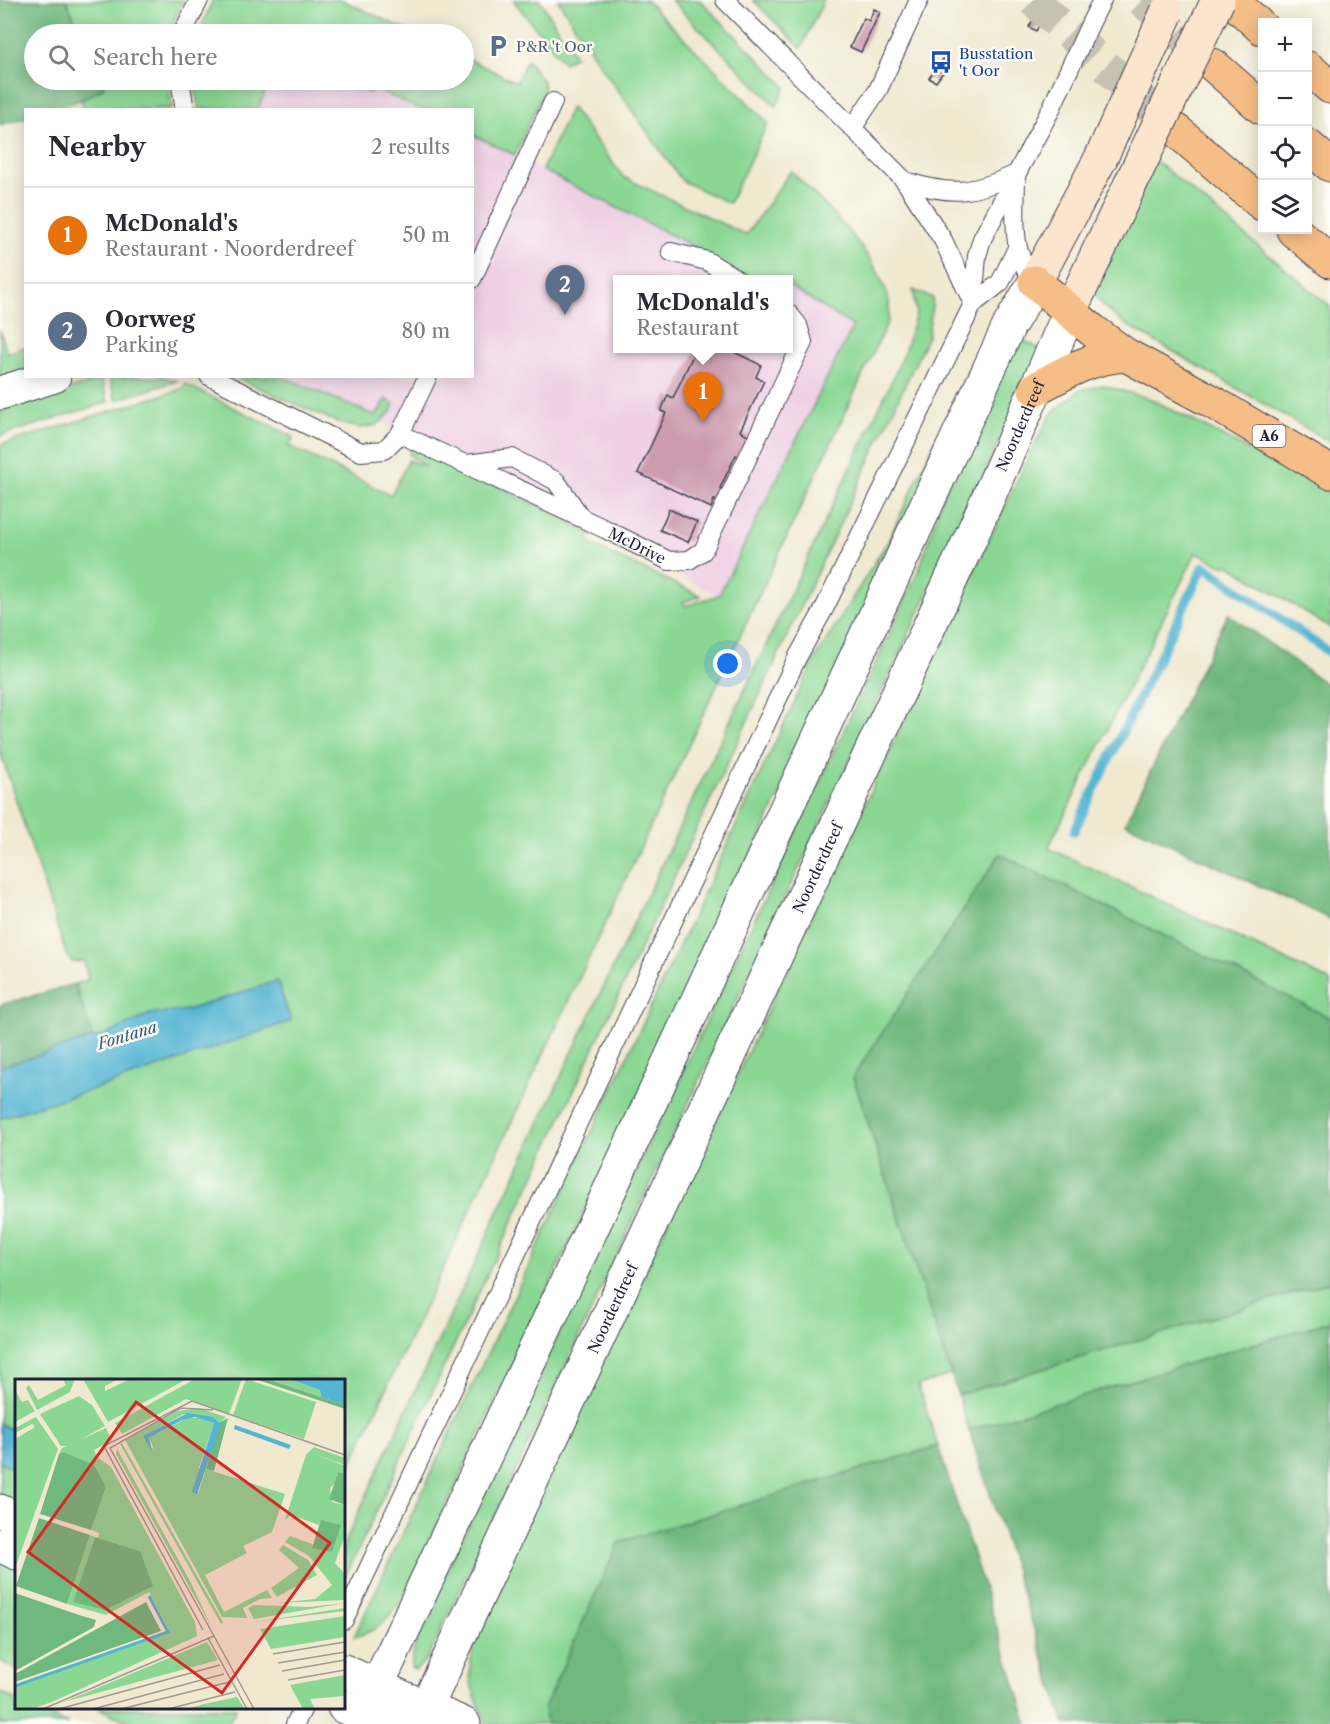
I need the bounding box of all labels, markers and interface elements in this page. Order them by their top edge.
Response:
map controls [1258,18,1312,234]
button: + [1258,18,1312,72]
search box [24,24,474,90]
parking icon: P&R 't Oor [485,33,511,59]
place label: P&R 't Oor [516,37,593,56]
icon: search [45,41,78,74]
text: Search here [93,44,218,71]
place label: Busstation 't Oor [959,44,1034,80]
bus stop icon: Busstation 't Oor [928,49,954,75]
button: − [1258,72,1312,126]
button: locate [1258,126,1312,180]
text: Nearby [48,131,146,163]
text: 2 results [371,135,450,159]
button: layers [1258,180,1312,234]
text: McDonald's [105,210,238,237]
text: 1 [63,223,72,247]
text: 50 m [403,223,450,247]
text: Restaurant · Noorderdreef [105,237,354,261]
pin: 2 [546,266,584,315]
popup [613,275,793,353]
text: McDonald's [637,289,770,316]
text: Oorweg [105,306,195,333]
text: Restaurant [637,316,739,340]
text: 2 [62,319,73,343]
text: 80 m [402,319,450,343]
text: Parking [105,333,178,357]
pin: 1 [684,372,722,422]
street label: Noorderdreef [991,376,1049,474]
road number: A6 [1252,425,1286,447]
street label: McDrive [605,523,669,567]
your location [713,649,742,678]
street label: Noorderdreef [788,818,847,916]
water label: Fontana [93,1016,160,1054]
street label: Noorderdreef [583,1258,642,1356]
inset map [15,1379,345,1709]

